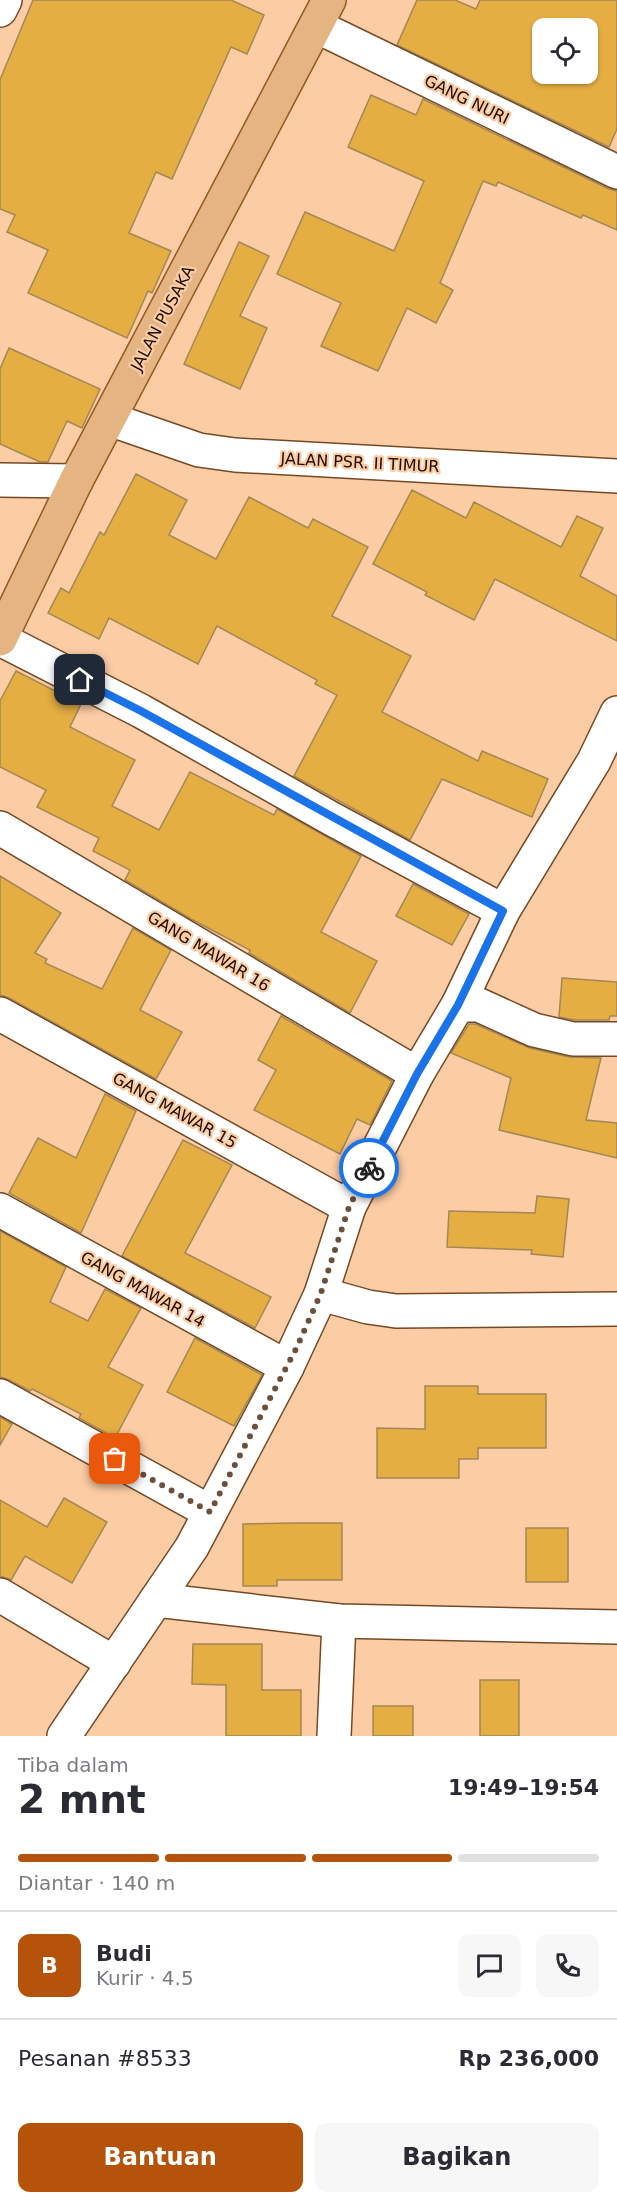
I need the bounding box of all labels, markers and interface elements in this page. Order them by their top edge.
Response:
map controls [532,18,598,84]
button: locate [532,18,598,84]
street label: GANG NURI [421,71,512,128]
street label: JALAN PUSAKA [126,262,198,375]
street label: JALAN PSR. II TIMUR [279,449,440,476]
pin [54,654,105,705]
icon: home [63,663,96,696]
street label: GANG MAWAR 16 [144,907,273,995]
street label: GANG MAWAR 15 [109,1068,240,1152]
courier [339,1138,399,1198]
icon: bike [353,1152,386,1185]
street label: GANG MAWAR 14 [77,1247,208,1331]
pin [89,1433,140,1484]
icon: bag [98,1442,131,1475]
text: Tiba dalam [18,1753,129,1777]
text: 19:49–19:54 [448,1775,599,1800]
text: 2 mnt [18,1777,146,1822]
text: Diantar · 140 m [18,1871,175,1895]
button: chat [458,1934,521,1997]
button: phone [536,1934,599,1997]
text: Budi [96,1941,152,1966]
text: B [41,1953,58,1978]
text: Kurir · 4.5 [96,1966,194,1990]
text: Pesanan #8533 [18,2046,192,2071]
text: Rp 236,000 [458,2046,599,2071]
button: Bantuan [18,2123,303,2192]
button: Bagikan [315,2123,599,2192]

